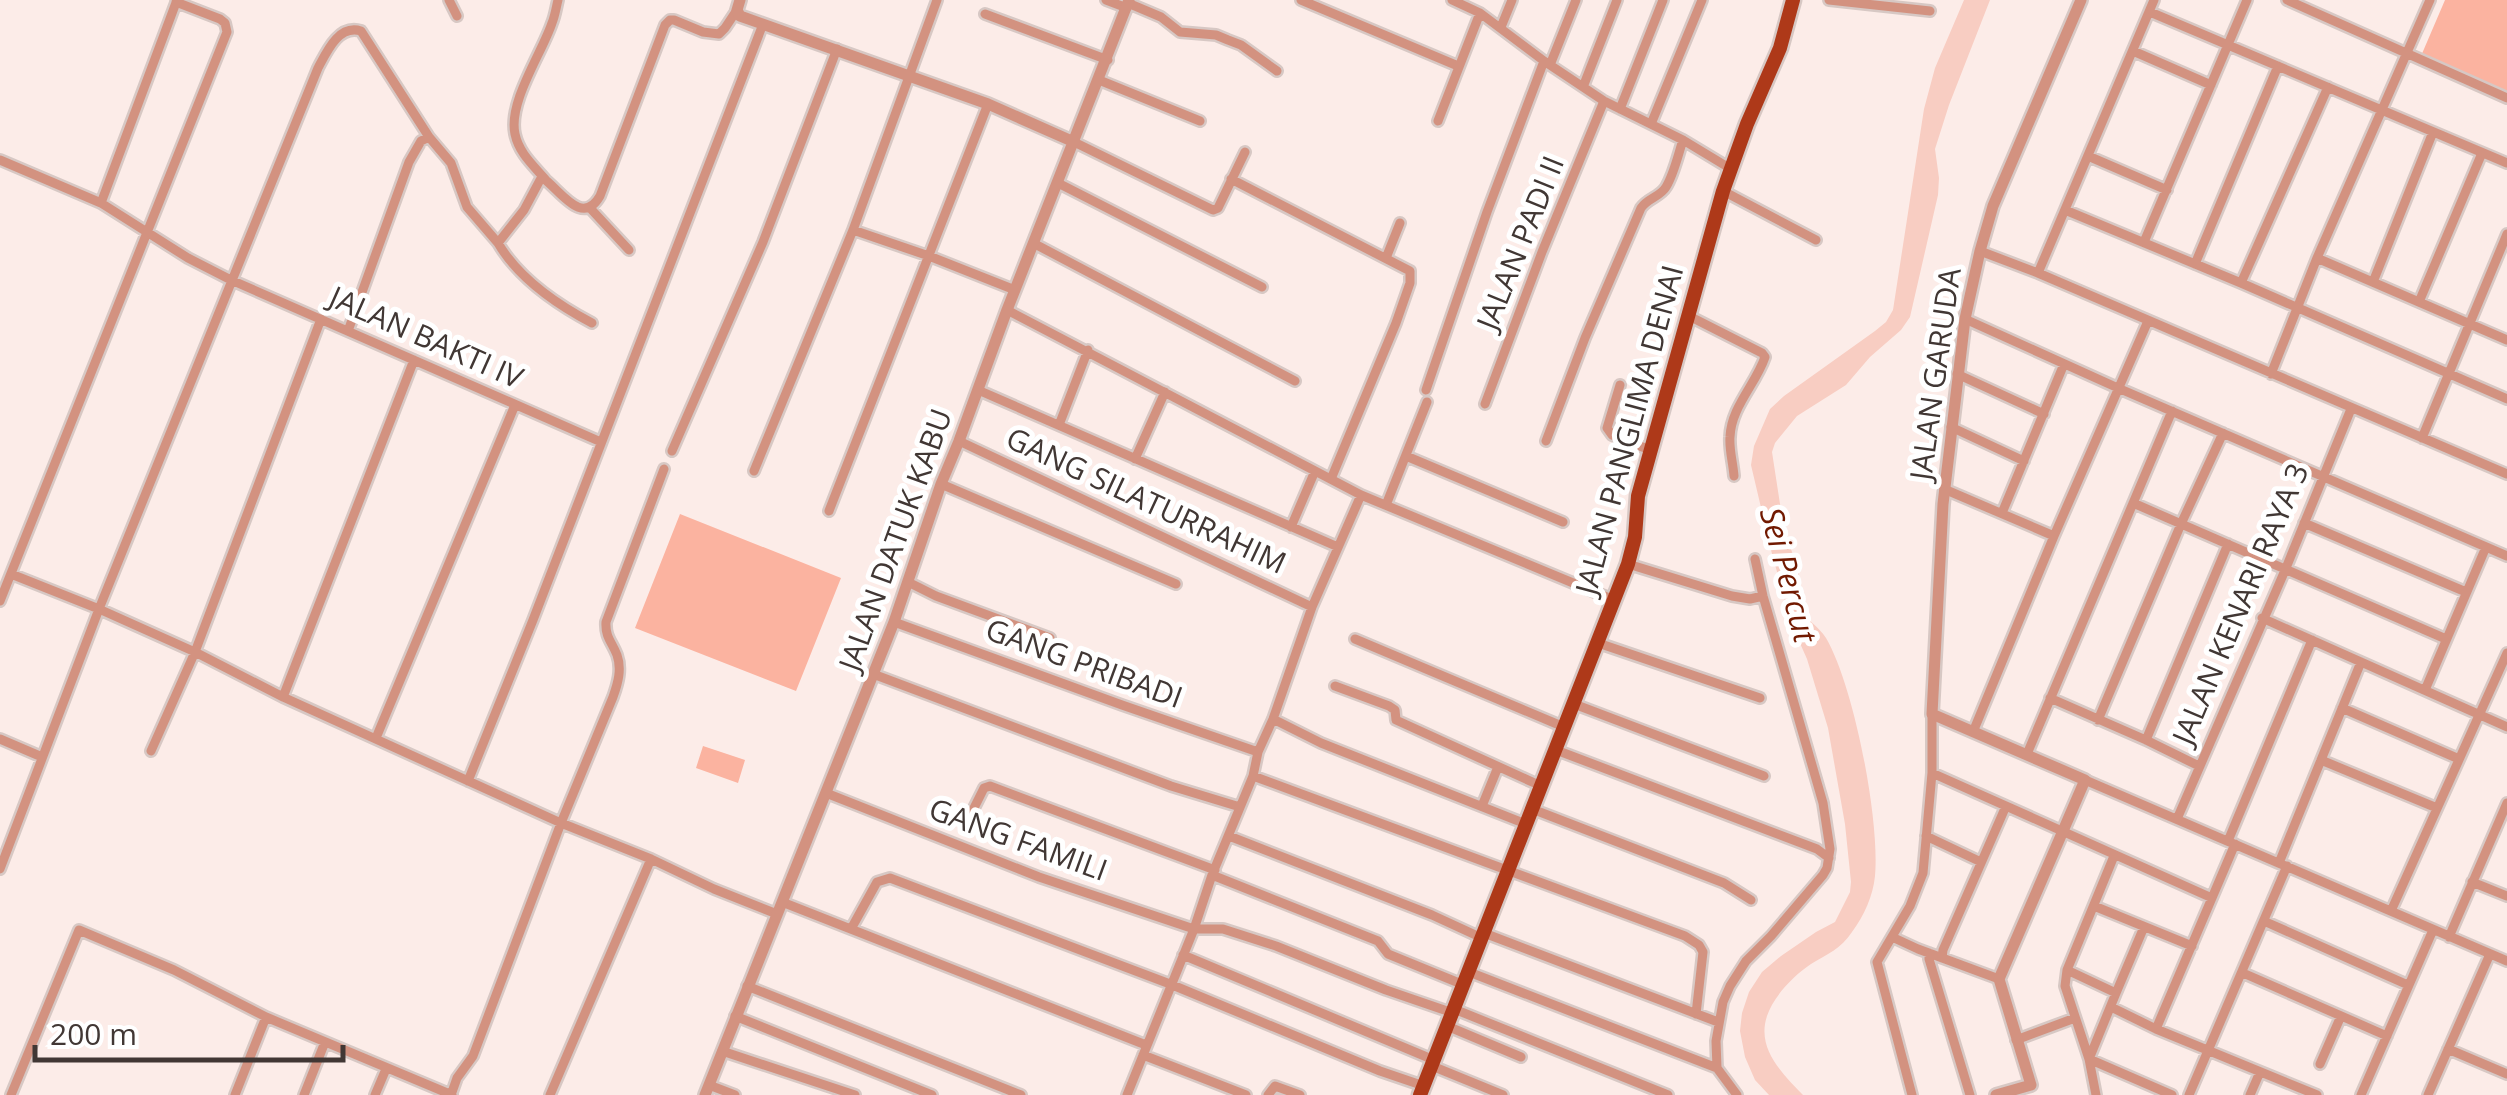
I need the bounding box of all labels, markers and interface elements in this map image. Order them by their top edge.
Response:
street label: JALAN PADI II [1465,150,1573,338]
street label: JALAN PANGLIMA DENAI [1564,260,1692,602]
street label: JALAN GARUDA [1899,265,1970,486]
street label: JALAN BAKTI IV [321,274,530,398]
street label: JALAN DATUK KABU [827,403,961,679]
street label: GANG SILATURRAHIM [1000,417,1293,583]
street label: JALAN KENARI RAYA 3 [2161,457,2317,753]
water label: Sei Percut [1751,502,1829,649]
street label: GANG PRIBADI [981,608,1189,717]
street label: GANG FAMILI [924,787,1113,890]
scale bar [35,1000,342,1062]
text: 200 m [50,1013,137,1054]

